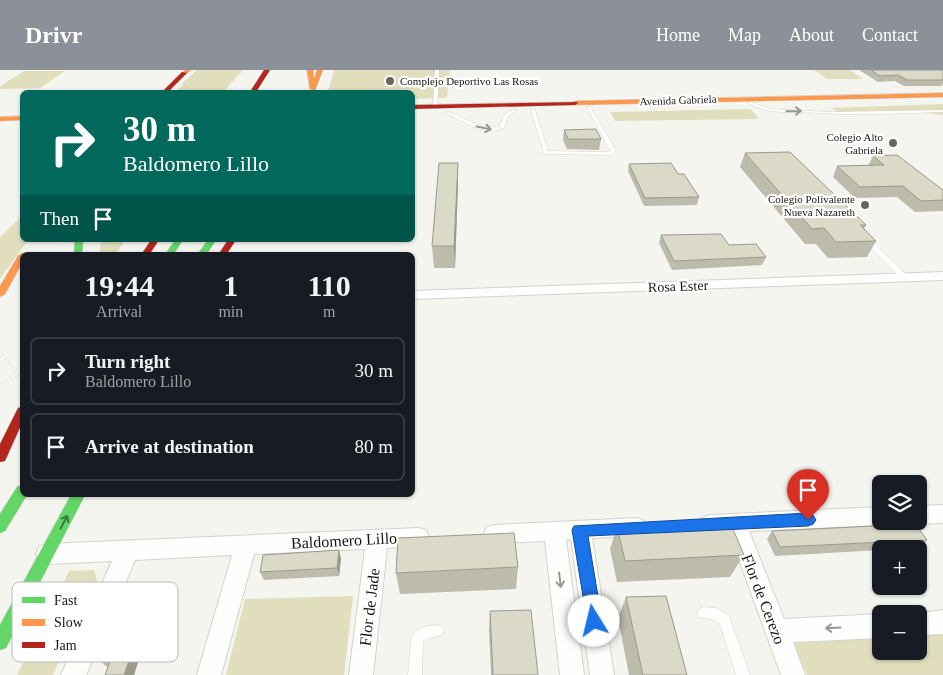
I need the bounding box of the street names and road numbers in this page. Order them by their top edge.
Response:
street label: Avenida Gabriela [639,93,717,107]
street label: Rosa Ester [648,278,709,295]
street label: Baldomero Lillo [291,529,397,552]
street label: Flor de Cerezo [739,552,789,647]
street label: Flor de Jade [356,567,383,647]

